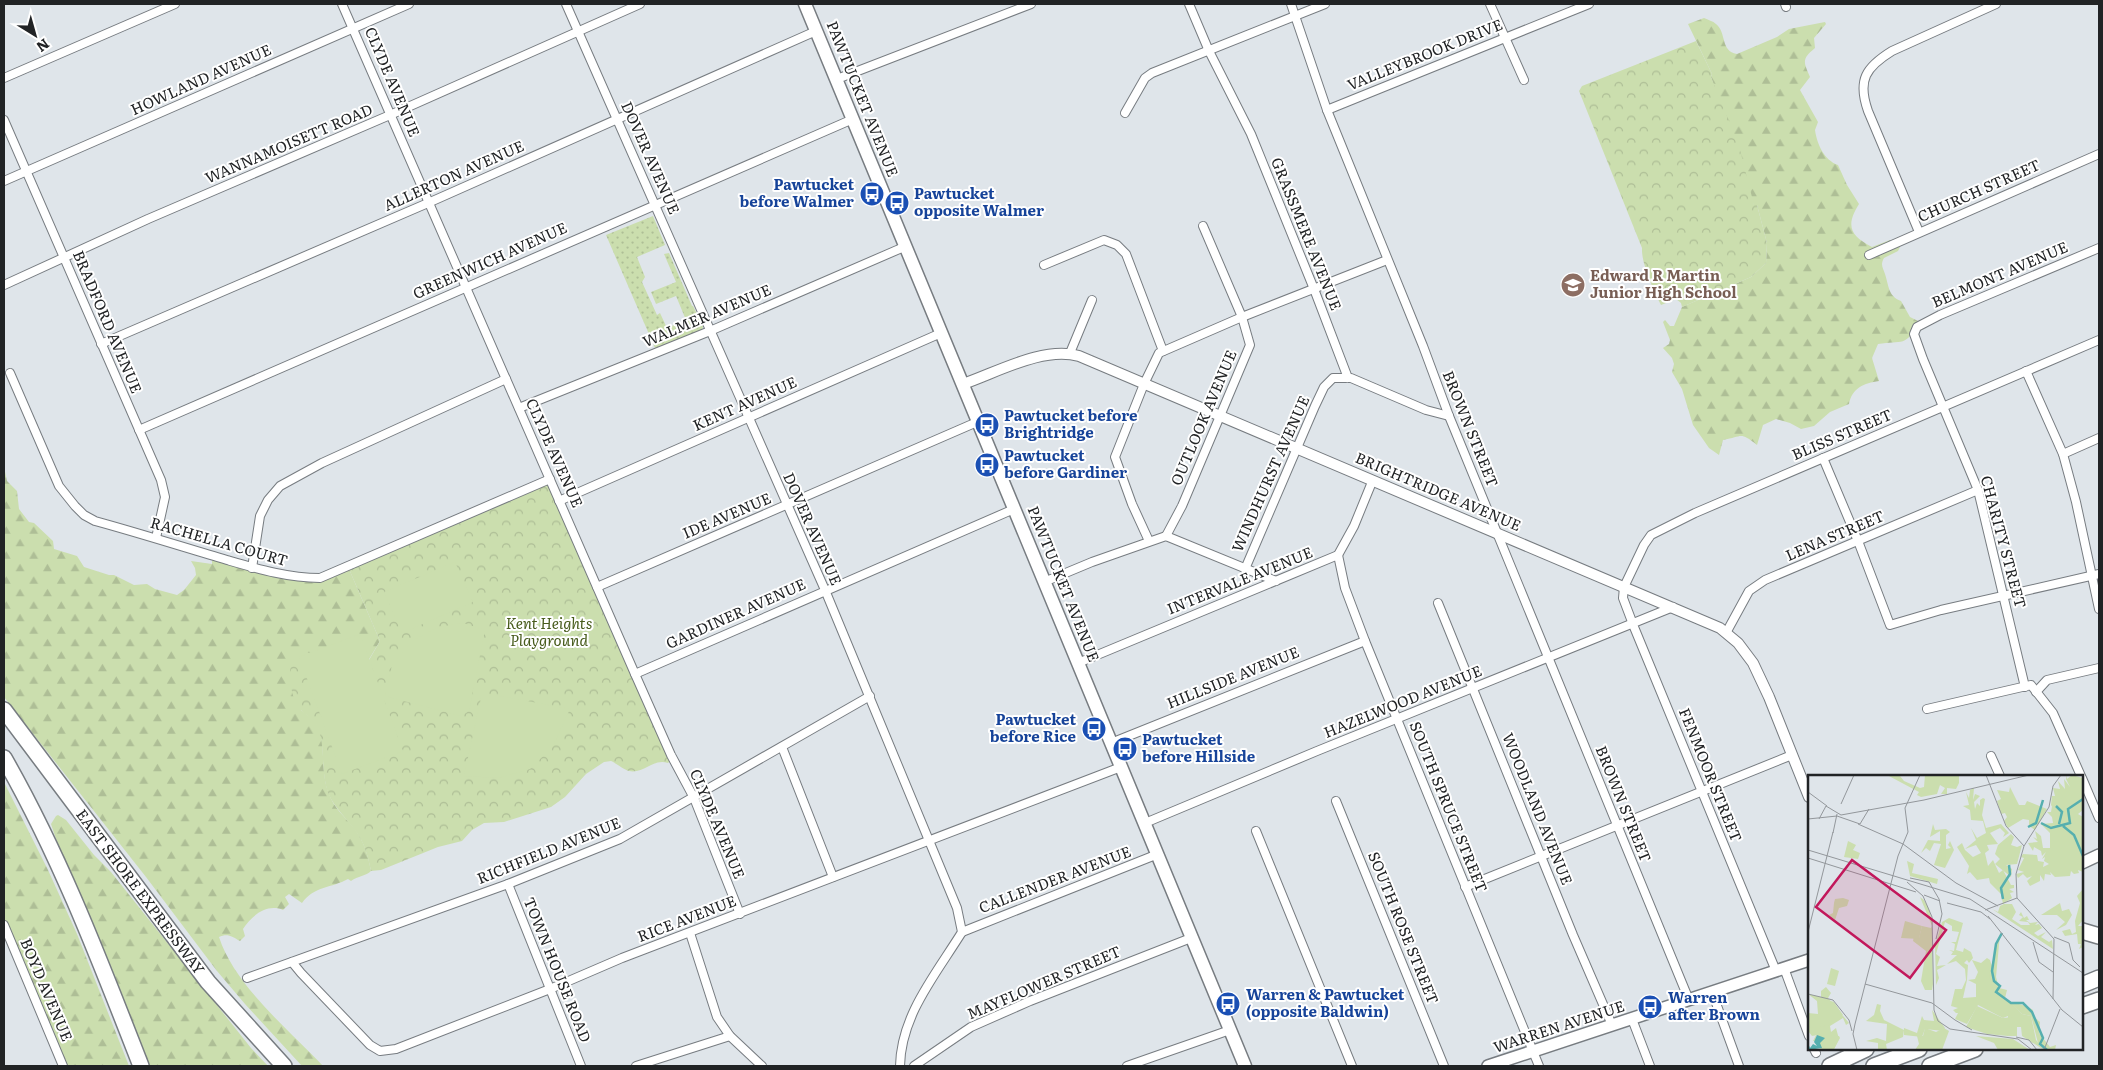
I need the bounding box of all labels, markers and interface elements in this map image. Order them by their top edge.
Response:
north arrow [10,10,60,60]
street label: VALLEYBROOK DRIVE [1343,12,1506,95]
street label: PAWTUCKET AVENUE [822,17,905,180]
street label: CLYDE AVENUE [360,23,427,140]
text: N [33,35,54,58]
street label: HOWLAND AVENUE [126,37,274,120]
street label: WANNAMOISETT ROAD [201,97,376,188]
street label: DOVER AVENUE [616,97,687,217]
street label: ALLERTON AVENUE [380,133,527,216]
street label: CHURCH STREET [1913,152,2043,227]
street label: GRASSMERE AVENUE [1266,153,1349,313]
place label: Pawtucket before Walmer [740,172,854,212]
bus stop icon: Pawtucket before Walmer [859,181,885,207]
place label: Pawtucket opposite Walmer [914,181,1044,221]
bus stop icon: Pawtucket opposite Walmer [884,190,910,216]
street label: GREENWICH AVENUE [409,215,570,304]
street label: BELMONT AVENUE [1928,235,2071,313]
street label: BRADFORD AVENUE [68,246,149,396]
place label: Edward R Martin Junior High School [1590,263,1737,303]
school or university icon: Edward R Martin Junior High School [1560,272,1586,298]
street label: WALMER AVENUE [638,277,774,352]
street label: OUTLOOK AVENUE [1164,346,1242,489]
street label: BROWN STREET [1438,367,1505,490]
street label: KENT AVENUE [689,369,800,436]
street label: WINDHURST AVENUE [1225,392,1314,555]
street label: CLYDE AVENUE [521,394,590,511]
street label: BLISS STREET [1788,402,1895,465]
place label: Pawtucket before Brightridge [1004,403,1138,443]
bus stop icon: Pawtucket before Brightridge [974,412,1000,438]
place label: Pawtucket before Gardiner [1004,443,1127,483]
street label: BRIGHTRIDGE AVENUE [1352,445,1525,536]
bus stop icon: Pawtucket before Gardiner [974,452,1000,478]
street label: DOVER AVENUE [778,468,849,588]
street label: CHARITY STREET [1976,473,2033,610]
street label: IDE AVENUE [678,486,774,544]
street label: PAWTUCKET AVENUE [1023,502,1106,665]
street label: LENA STREET [1781,503,1887,566]
street label: RACHELLA COURT [148,510,291,571]
street label: INTERVALE AVENUE [1163,540,1316,619]
street label: GARDINER AVENUE [662,571,809,654]
park label: Kent Heights Playground [506,611,592,651]
street label: HILLSIDE AVENUE [1163,640,1302,714]
street label: HAZELWOOD AVENUE [1320,658,1485,743]
street label: FENMOOR STREET [1674,704,1749,845]
place label: Pawtucket before Rice [990,707,1076,747]
bus stop icon: Pawtucket before Rice [1081,716,1107,742]
street label: SOUTH SPRUCE STREET [1405,717,1494,895]
place label: Pawtucket before Hillside [1142,727,1256,767]
street label: WOODLAND AVENUE [1497,729,1579,888]
bus stop icon: Pawtucket before Hillside [1112,736,1138,762]
street label: BROWN STREET [1591,742,1658,865]
street label: CLYDE AVENUE [685,765,752,882]
inset map [1808,775,2083,1050]
street label: EAST SHORE EXPRESSWAY [71,803,211,979]
street label: RICHFIELD AVENUE [473,810,624,889]
street label: CALLENDER AVENUE [975,839,1134,918]
street label: SOUTH ROSE STREET [1363,848,1446,1007]
street label: RICE AVENUE [634,888,739,947]
street label: TOWN HOUSE ROAD [519,893,598,1046]
street label: BOYD AVENUE [15,934,79,1045]
street label: MAYFLOWER STREET [963,939,1124,1024]
place label: Warren & Pawtucket (opposite Baldwin) [1246,982,1405,1022]
place label: Warren after Brown [1668,985,1760,1025]
bus stop icon: Warren & Pawtucket (opposite Baldwin) [1215,991,1241,1017]
street label: WARREN AVENUE [1490,993,1627,1058]
bus stop icon: Warren after Brown [1637,994,1663,1020]

